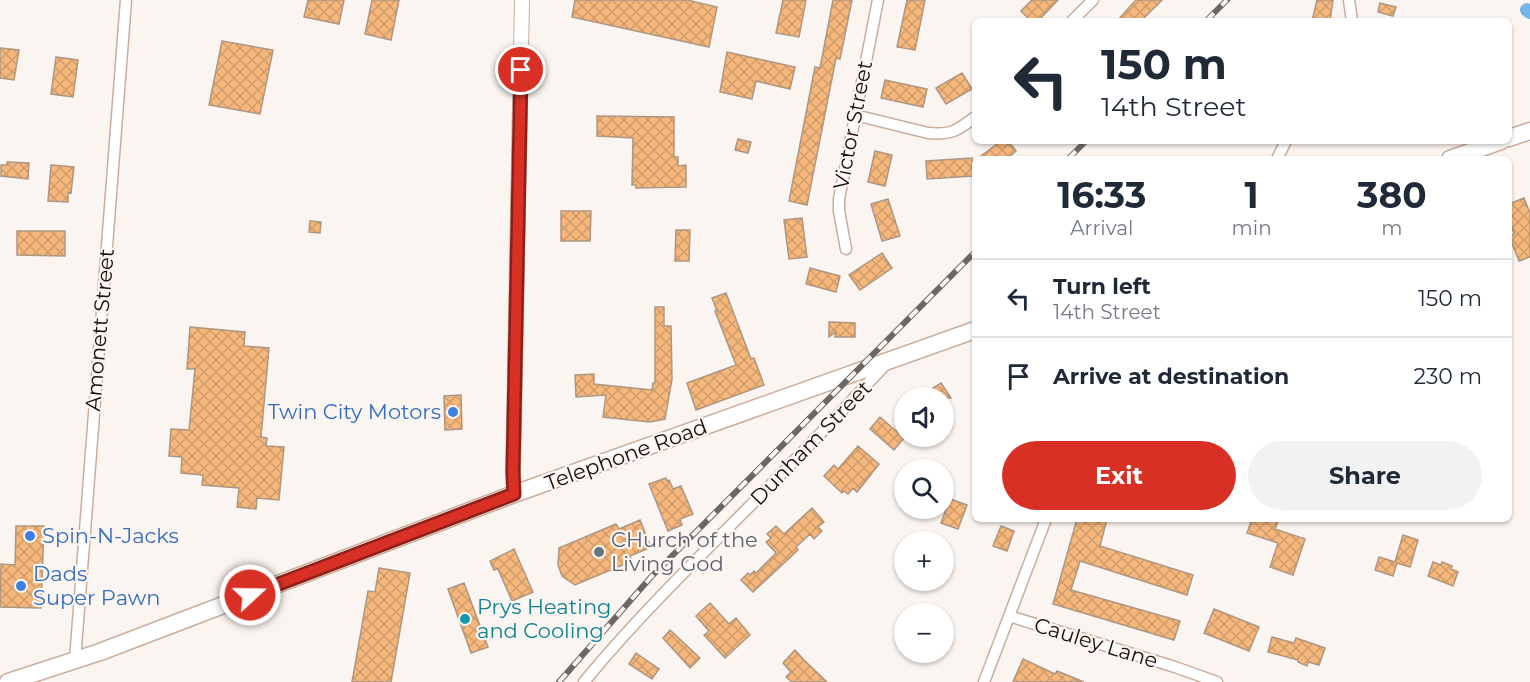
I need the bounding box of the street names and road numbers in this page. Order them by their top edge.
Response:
street label: Victor Street [828,58,877,191]
street label: Amonett Street [80,248,119,412]
street label: Dunham Street [745,375,876,510]
street label: Telephone Road [541,414,710,495]
street label: Cauley Lane [1031,612,1161,673]

